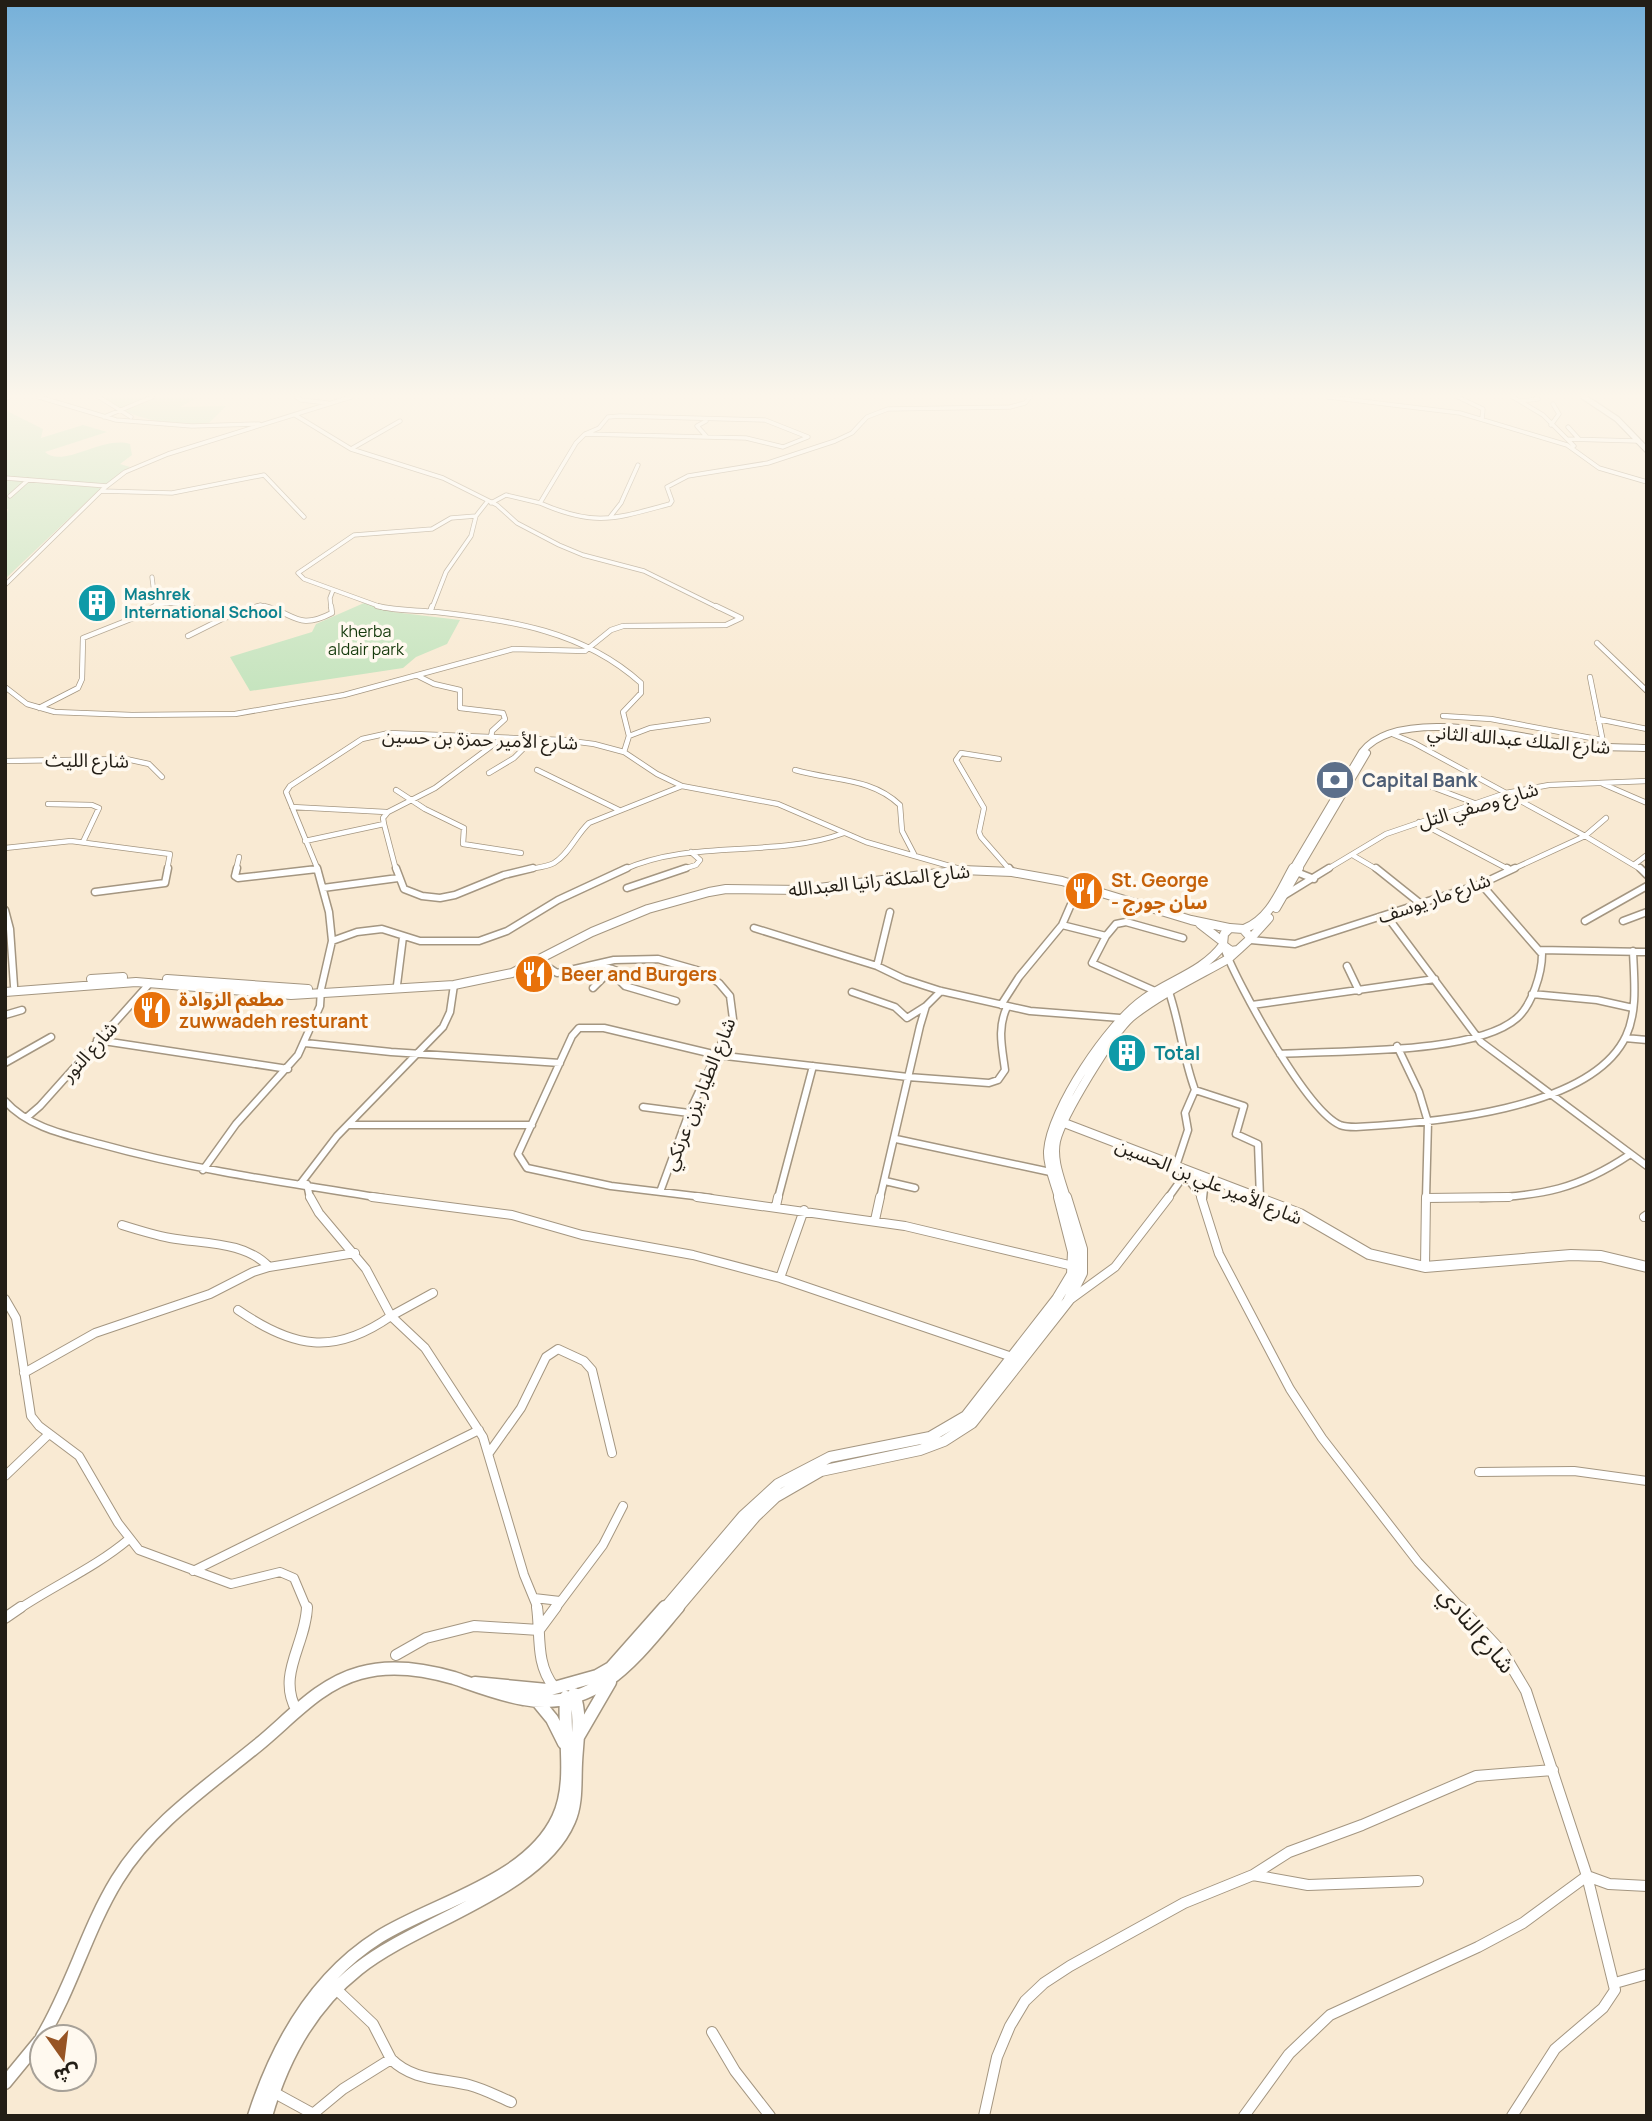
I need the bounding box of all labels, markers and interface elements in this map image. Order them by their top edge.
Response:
building icon: Mashrek International School [76,582,118,624]
place label: Mashrek International School [124,583,282,623]
park label: kherba aldair park [328,620,405,660]
street label: شارع الملك عبدالله الثاني [1426,718,1612,762]
street label: شارع الأمير حمزة بن حسين [381,723,579,756]
street label: شارع الليث [45,746,129,775]
bank icon: Capital Bank [1314,759,1356,801]
place label: Capital Bank [1362,767,1478,793]
street label: شارع وصفي التل [1415,775,1542,837]
street label: شارع الملكة رانيا العبدالله [787,858,971,903]
place label: St. George - سان جورج [1111,867,1209,916]
street label: شارع مار يوسف [1374,867,1494,930]
restaurant icon: St. George - سان جورج [1063,870,1105,912]
restaurant icon: Beer and Burgers [513,953,555,995]
place label: Beer and Burgers [561,961,717,987]
place label: مطعم الزوادة zuwwadeh resturant [179,986,368,1034]
restaurant icon: مطعم الزوادة zuwwadeh resturant [131,989,173,1031]
street label: شارع الطيار يزن عرنكي [657,1014,744,1175]
street label: شارع النور [54,1015,124,1088]
building icon: Total [1106,1032,1148,1074]
place label: Total [1154,1040,1200,1066]
street label: شارع الأمير علي بن الحسين [1111,1132,1306,1233]
street label: شارع النادي [1430,1579,1523,1681]
north arrow [28,2023,98,2093]
text: ش [51,2059,83,2090]

